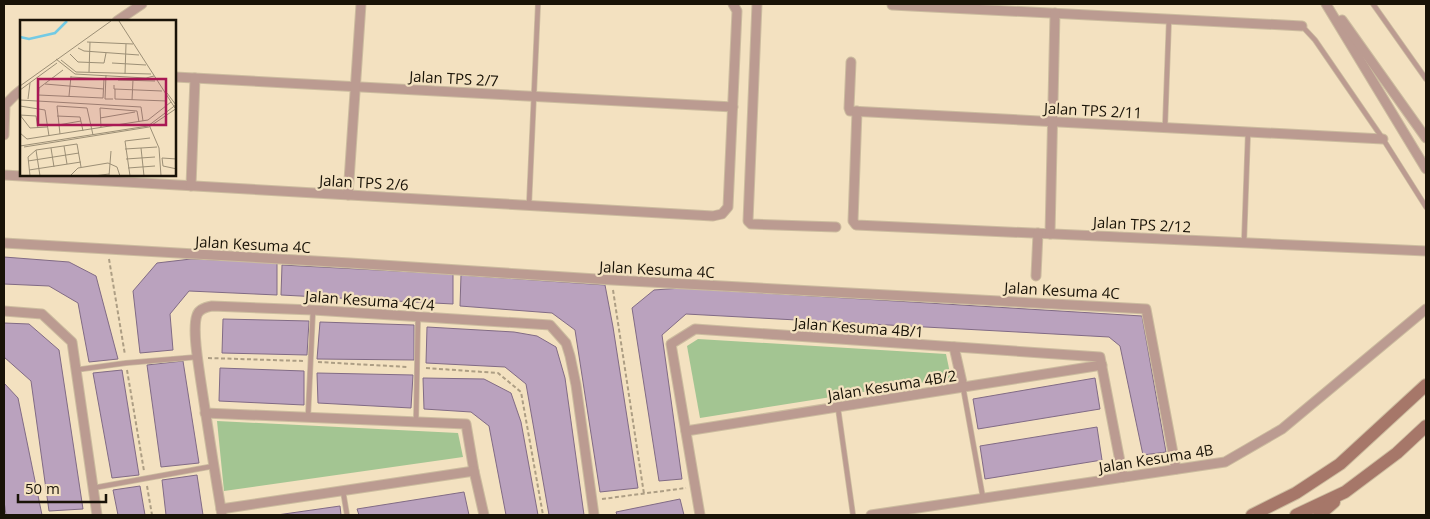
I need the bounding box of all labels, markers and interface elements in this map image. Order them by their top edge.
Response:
inset map [20,20,176,176]
street label: Jalan TPS 2/7 [407,66,499,90]
street label: Jalan TPS 2/11 [1041,97,1143,123]
street label: Jalan TPS 2/6 [317,170,409,194]
street label: Jalan TPS 2/12 [1090,211,1192,237]
street label: Jalan Kesuma 4C [193,231,311,257]
street label: Jalan Kesuma 4C [597,256,715,282]
street label: Jalan Kesuma 4C [1002,277,1120,303]
street label: Jalan Kesuma 4C/4 [303,285,436,315]
street label: Jalan Kesuma 4B/1 [791,312,925,342]
street label: Jalan Kesuma 4B/2 [824,365,958,405]
street label: Jalan Kesuma 4B [1095,439,1215,477]
scale bar [18,472,105,504]
text: 50 m [25,478,60,498]

